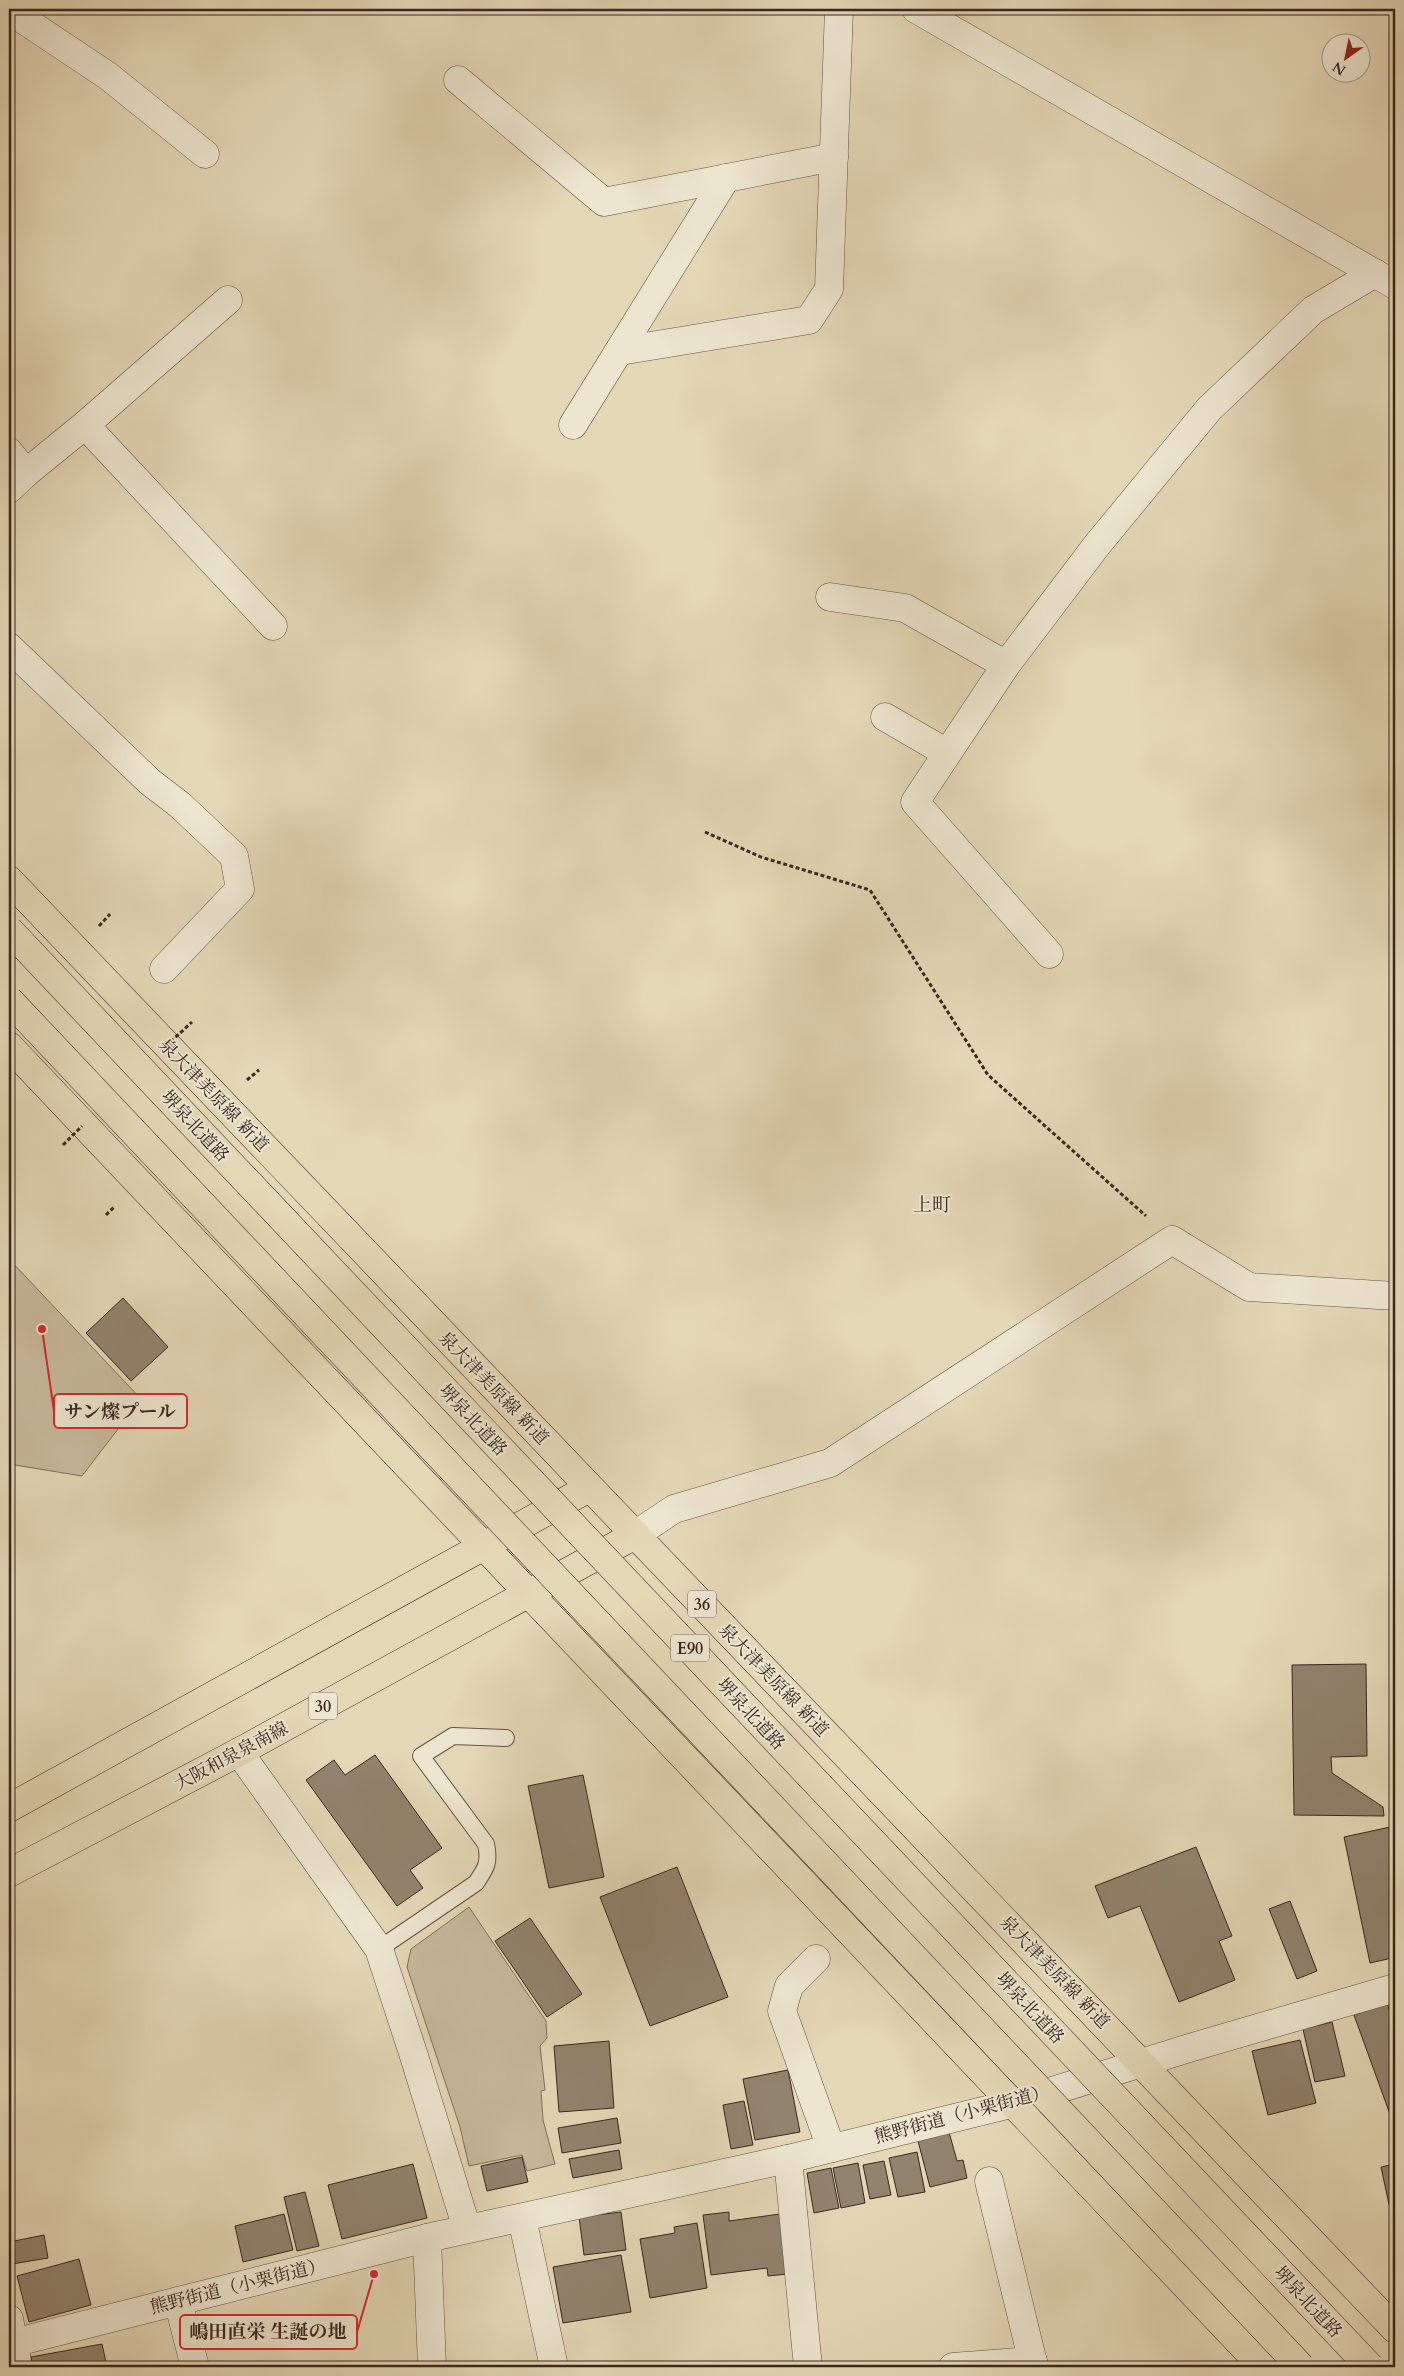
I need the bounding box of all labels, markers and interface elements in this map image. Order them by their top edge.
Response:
north arrow [1322,32,1372,82]
text: N [1329,57,1349,80]
street label: 泉大津美原線 新道 [153,1033,274,1158]
street label: 堺泉北道路 [155,1085,234,1168]
district label: 上町 [913,1192,951,1218]
street label: 泉大津美原線 新道 [433,1326,554,1451]
street label: 堺泉北道路 [433,1379,512,1462]
callout: サン燦プール [54,1394,187,1428]
text: サン燦プール [64,1399,176,1425]
road number: 36 [688,1590,716,1618]
street label: 泉大津美原線 新道 [713,1618,834,1743]
road number: E90 [671,1635,709,1662]
street label: 堺泉北道路 [711,1673,790,1756]
road number: 30 [309,1692,337,1720]
street label: 大阪和泉泉南線 [170,1716,293,1797]
street label: 泉大津美原線 新道 [994,1910,1115,2035]
street label: 堺泉北道路 [990,1967,1069,2050]
street label: 熊野街道（小栗街道） [872,2079,1052,2150]
street label: 熊野街道（小栗街道） [148,2253,328,2320]
street label: 堺泉北道路 [1268,2261,1347,2344]
callout: 嶋田直栄 生誕の地 [180,2315,357,2349]
text: 嶋田直栄 生誕の地 [189,2319,347,2345]

